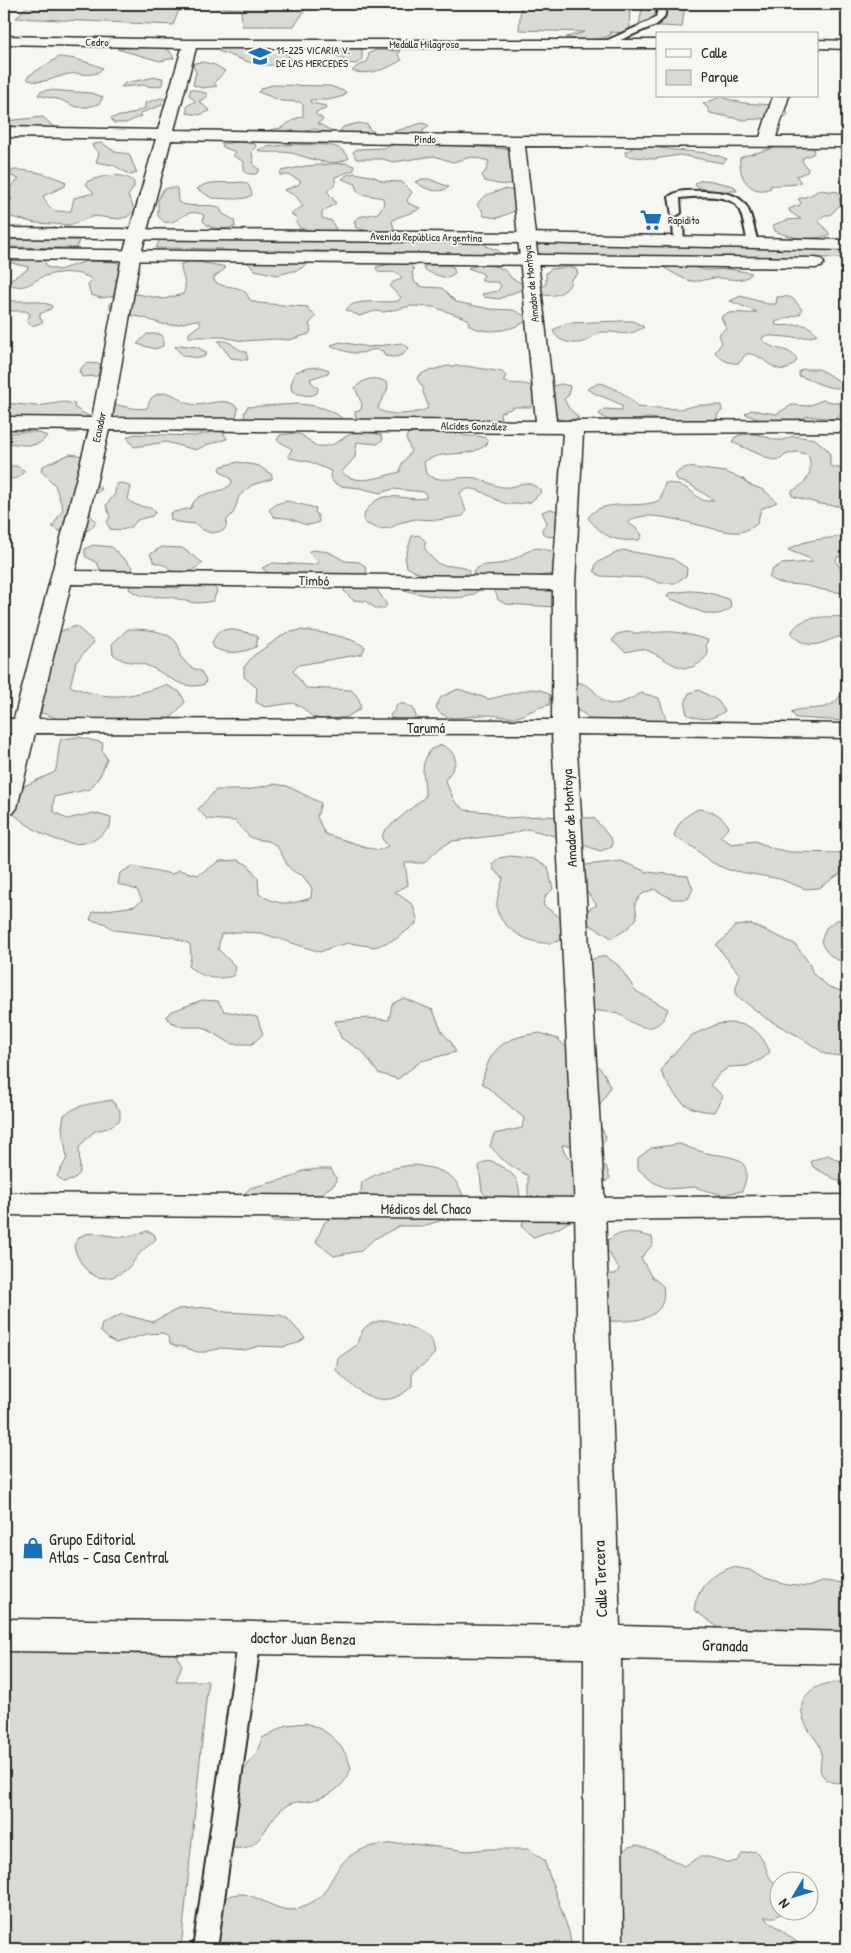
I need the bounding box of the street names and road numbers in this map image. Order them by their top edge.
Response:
street label: Cedro [85,35,109,49]
street label: Medalla Milagrosa [389,37,459,51]
street label: Pindo [414,132,436,146]
street label: Avenida República Argentina [370,229,483,245]
street label: Amador de Montoya [520,244,542,323]
street label: Ecuador [89,410,109,444]
street label: Alcides González [441,418,507,434]
street label: Timbó [299,570,330,590]
street label: Tarumá [407,718,446,737]
street label: Amador de Montoya [557,768,582,867]
street label: Médicos del Chaco [381,1199,471,1218]
street label: Calle Tercera [588,1540,612,1618]
street label: doctor Juan Benza [250,1626,356,1650]
street label: Granada [702,1633,748,1657]

